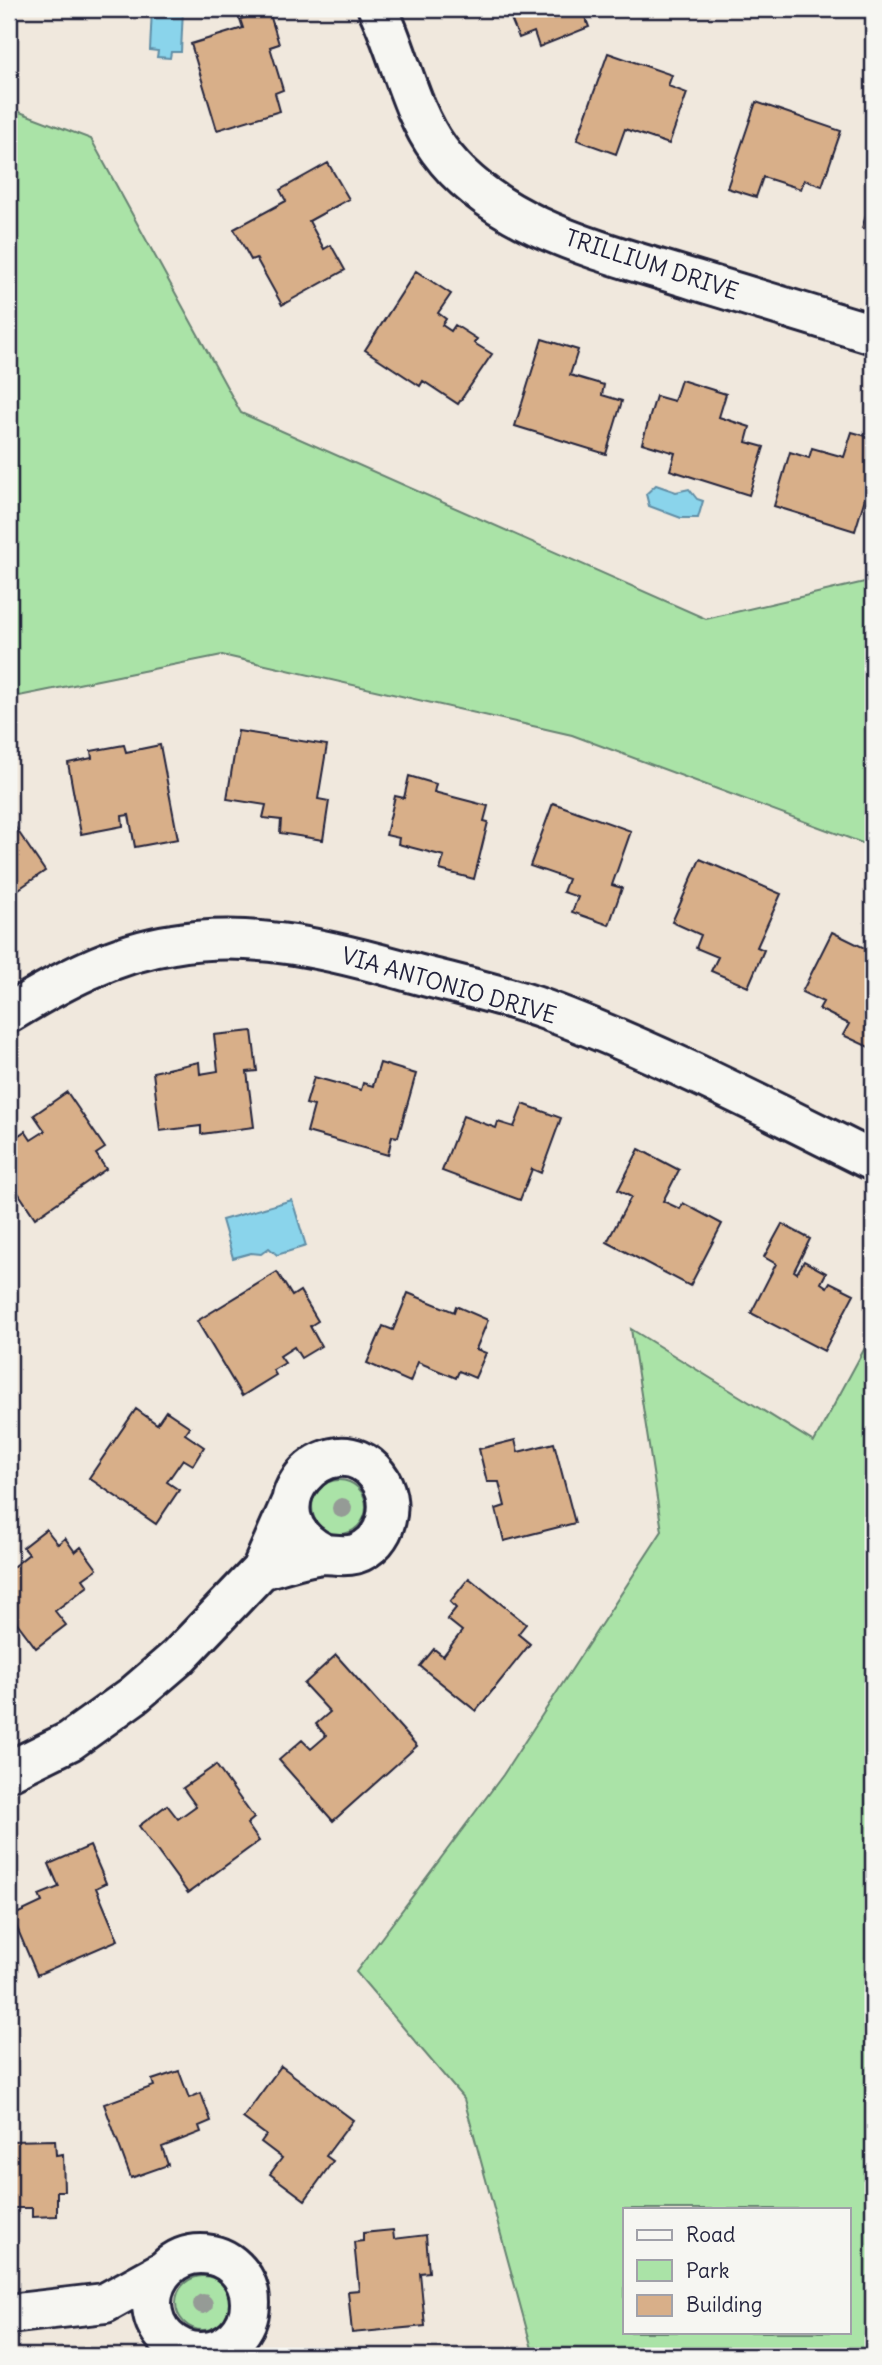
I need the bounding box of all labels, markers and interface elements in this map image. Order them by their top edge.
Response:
street label: TRILLIUM DRIVE [562,222,742,306]
street label: VIA ANTONIO DRIVE [338,940,560,1030]
legend [623,2208,850,2334]
text: Road [686,2221,735,2248]
text: Park [686,2257,729,2284]
text: Building [686,2291,762,2318]

